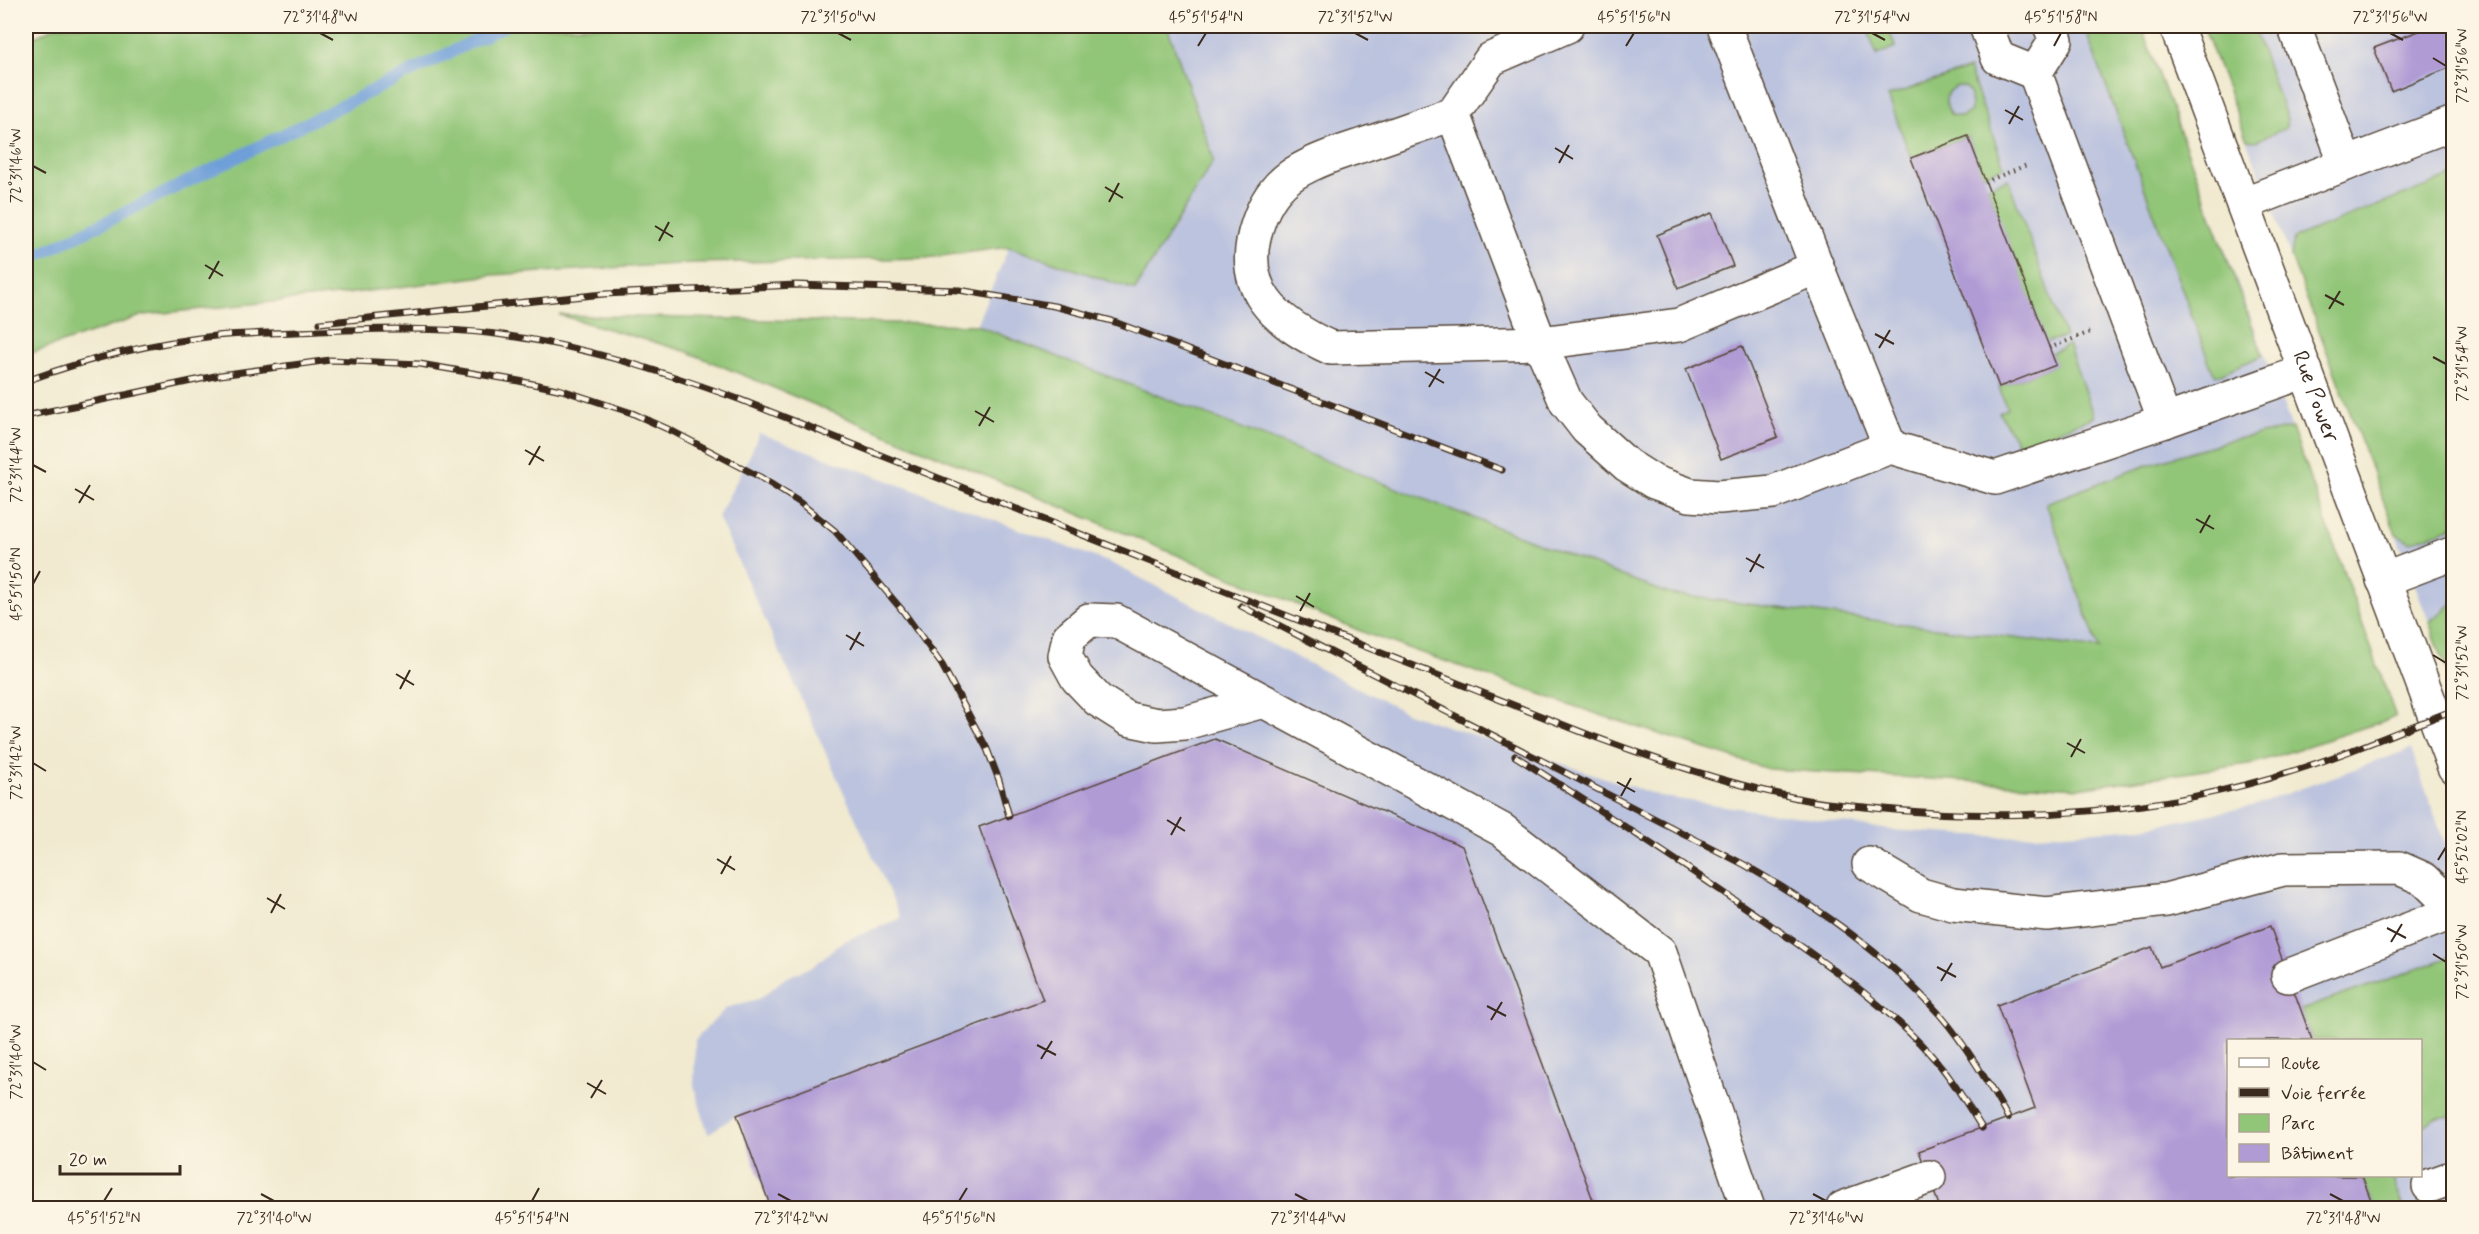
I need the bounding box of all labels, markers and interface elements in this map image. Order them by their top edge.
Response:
text: 72°31'48"W [283,8,357,28]
text: 72°31'50"W [800,8,876,28]
text: 45°51'54"N [1169,8,1243,28]
text: 72°31'52"W [1318,8,1392,28]
text: 45°51'56"N [1597,8,1671,28]
text: 72°31'54"W [1834,8,1910,28]
text: 45°51'58"N [2024,8,2098,28]
text: 72°31'56"W [2353,8,2427,28]
text: 72°31'56"W [2453,29,2473,103]
text: 72°31'46"W [7,129,27,203]
text: 72°31'54"W [2453,326,2473,402]
street label: Rue Power [2285,347,2345,447]
text: 72°31'44"W [7,427,27,503]
text: 45°51'50"N [7,547,27,621]
text: 72°31'52"W [2453,626,2473,700]
text: 72°31'42"W [7,726,27,800]
text: 45°52'02"N [2453,810,2473,884]
text: 72°31'50"W [2453,924,2473,1000]
text: 72°31'40"W [7,1025,27,1099]
legend [2227,1039,2422,1177]
text: Route [2281,1052,2320,1076]
text: Voie ferrée [2281,1082,2366,1106]
text: Parc [2281,1112,2315,1136]
scale bar [60,1138,180,1176]
text: Bâtiment [2281,1142,2354,1166]
text: 20 m [69,1148,107,1172]
text: 45°51'52"N [68,1209,140,1229]
text: 72°31'40"W [237,1209,311,1229]
text: 45°51'54"N [495,1209,569,1229]
text: 72°31'42"W [754,1209,828,1229]
text: 45°51'56"N [922,1209,996,1229]
text: 72°31'44"W [1270,1209,1346,1229]
text: 72°31'46"W [1789,1209,1863,1229]
text: 72°31'48"W [2306,1209,2380,1229]

